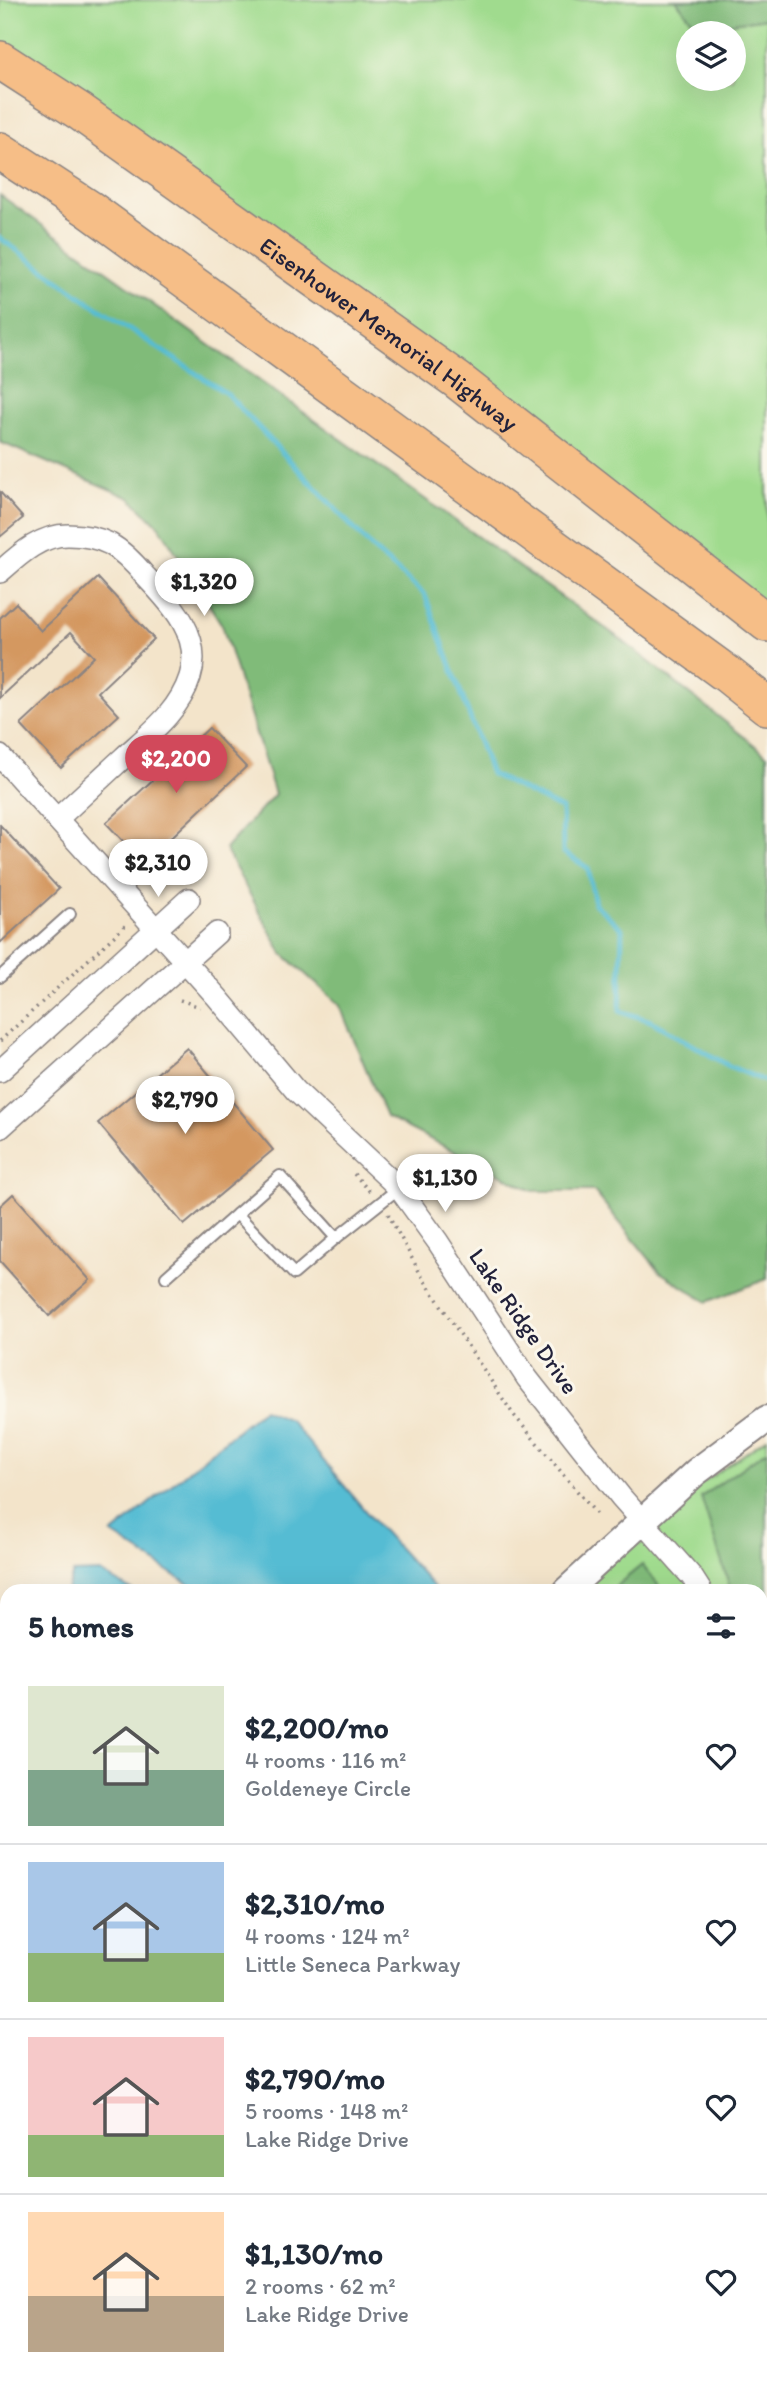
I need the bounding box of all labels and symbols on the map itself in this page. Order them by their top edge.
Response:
street label: Eisenhower Memorial Highway [255,230,525,438]
pin: $1,320 [147,558,261,618]
pin: $2,200 [119,736,233,795]
pin: $2,310 [101,839,215,899]
pin: $2,790 [128,1076,242,1136]
pin: $1,130 [388,1154,502,1214]
street label: Lake Ridge Drive [463,1243,585,1399]

